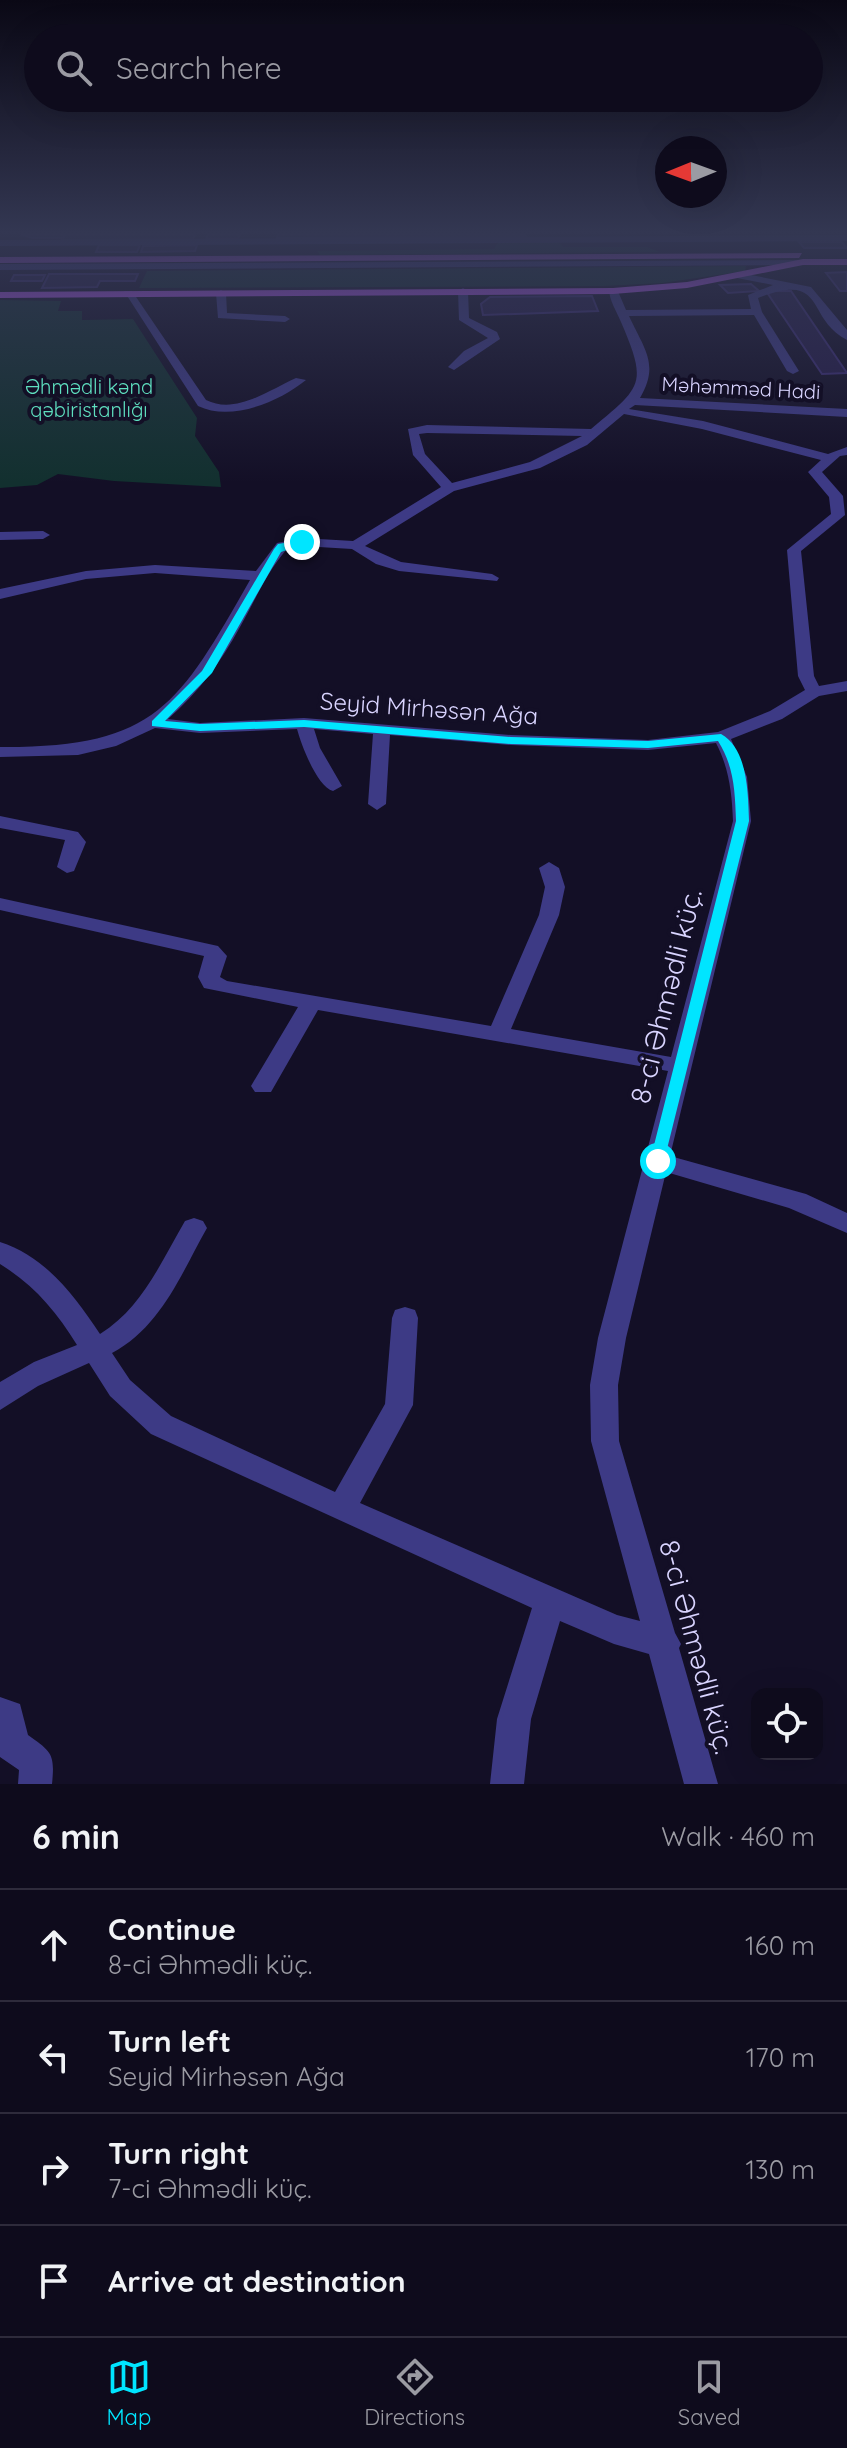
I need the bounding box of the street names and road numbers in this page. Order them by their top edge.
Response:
street label: Məhəmməd Hadi [661,371,821,404]
street label: Seyid Mirhəsən Ağa [319,685,539,731]
street label: 8-ci Əhmədli küç. [622,885,709,1107]
street label: 8-ci Əhmədli küç. [652,1536,743,1758]

